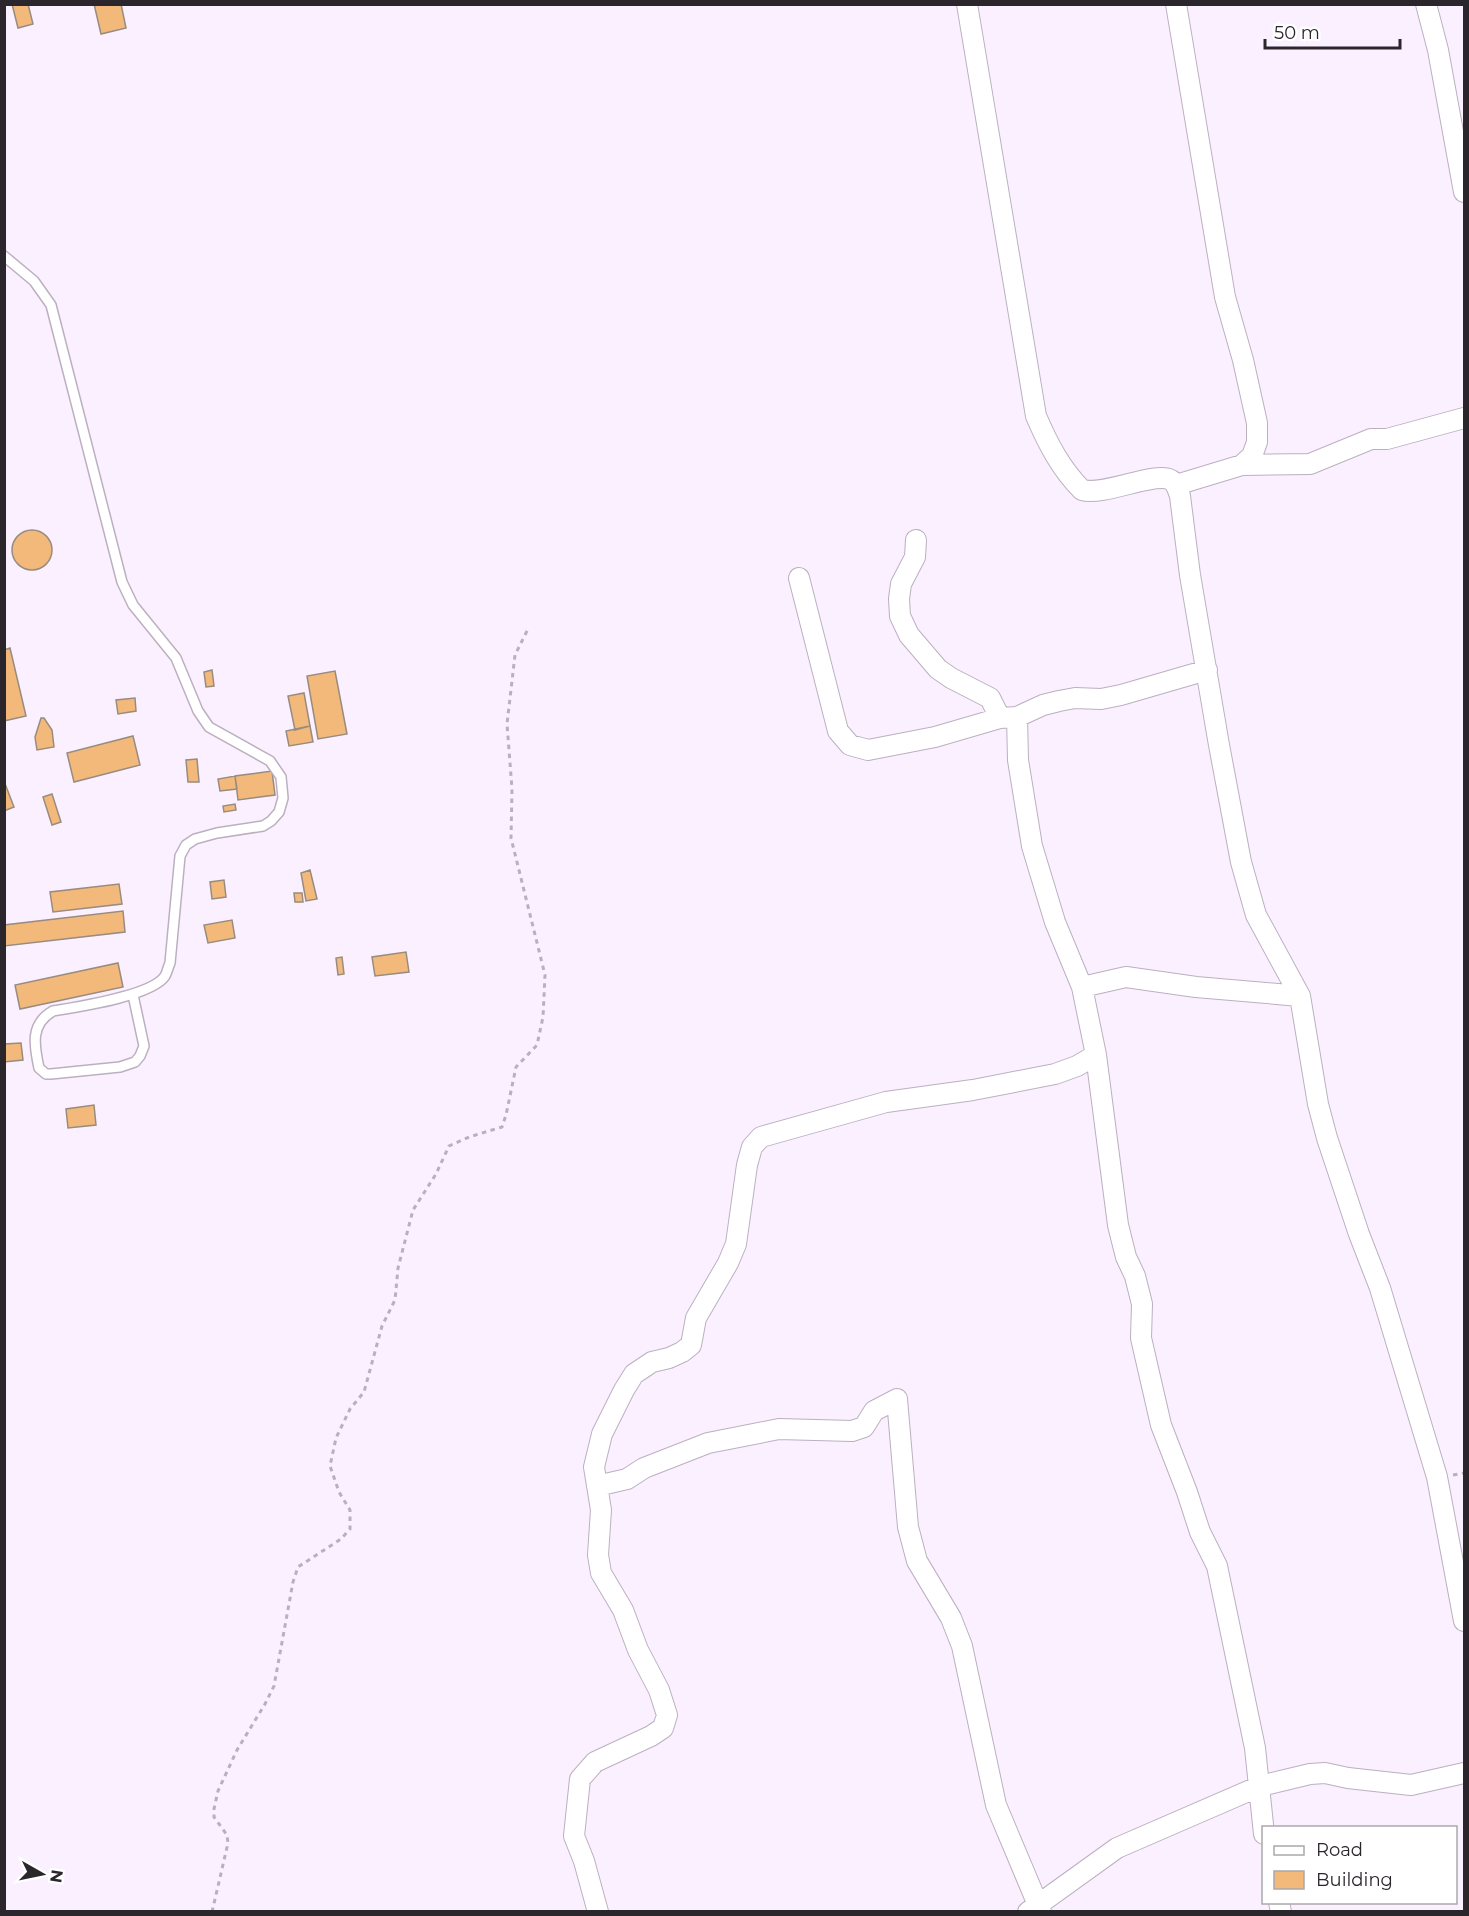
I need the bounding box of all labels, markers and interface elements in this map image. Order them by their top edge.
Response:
scale bar [1265,12,1400,50]
text: 50 m [1274,22,1320,44]
legend [1262,1826,1457,1904]
text: Road [1316,1839,1363,1861]
north arrow [12,1844,72,1904]
text: N [46,1868,67,1884]
text: Building [1316,1869,1393,1891]

